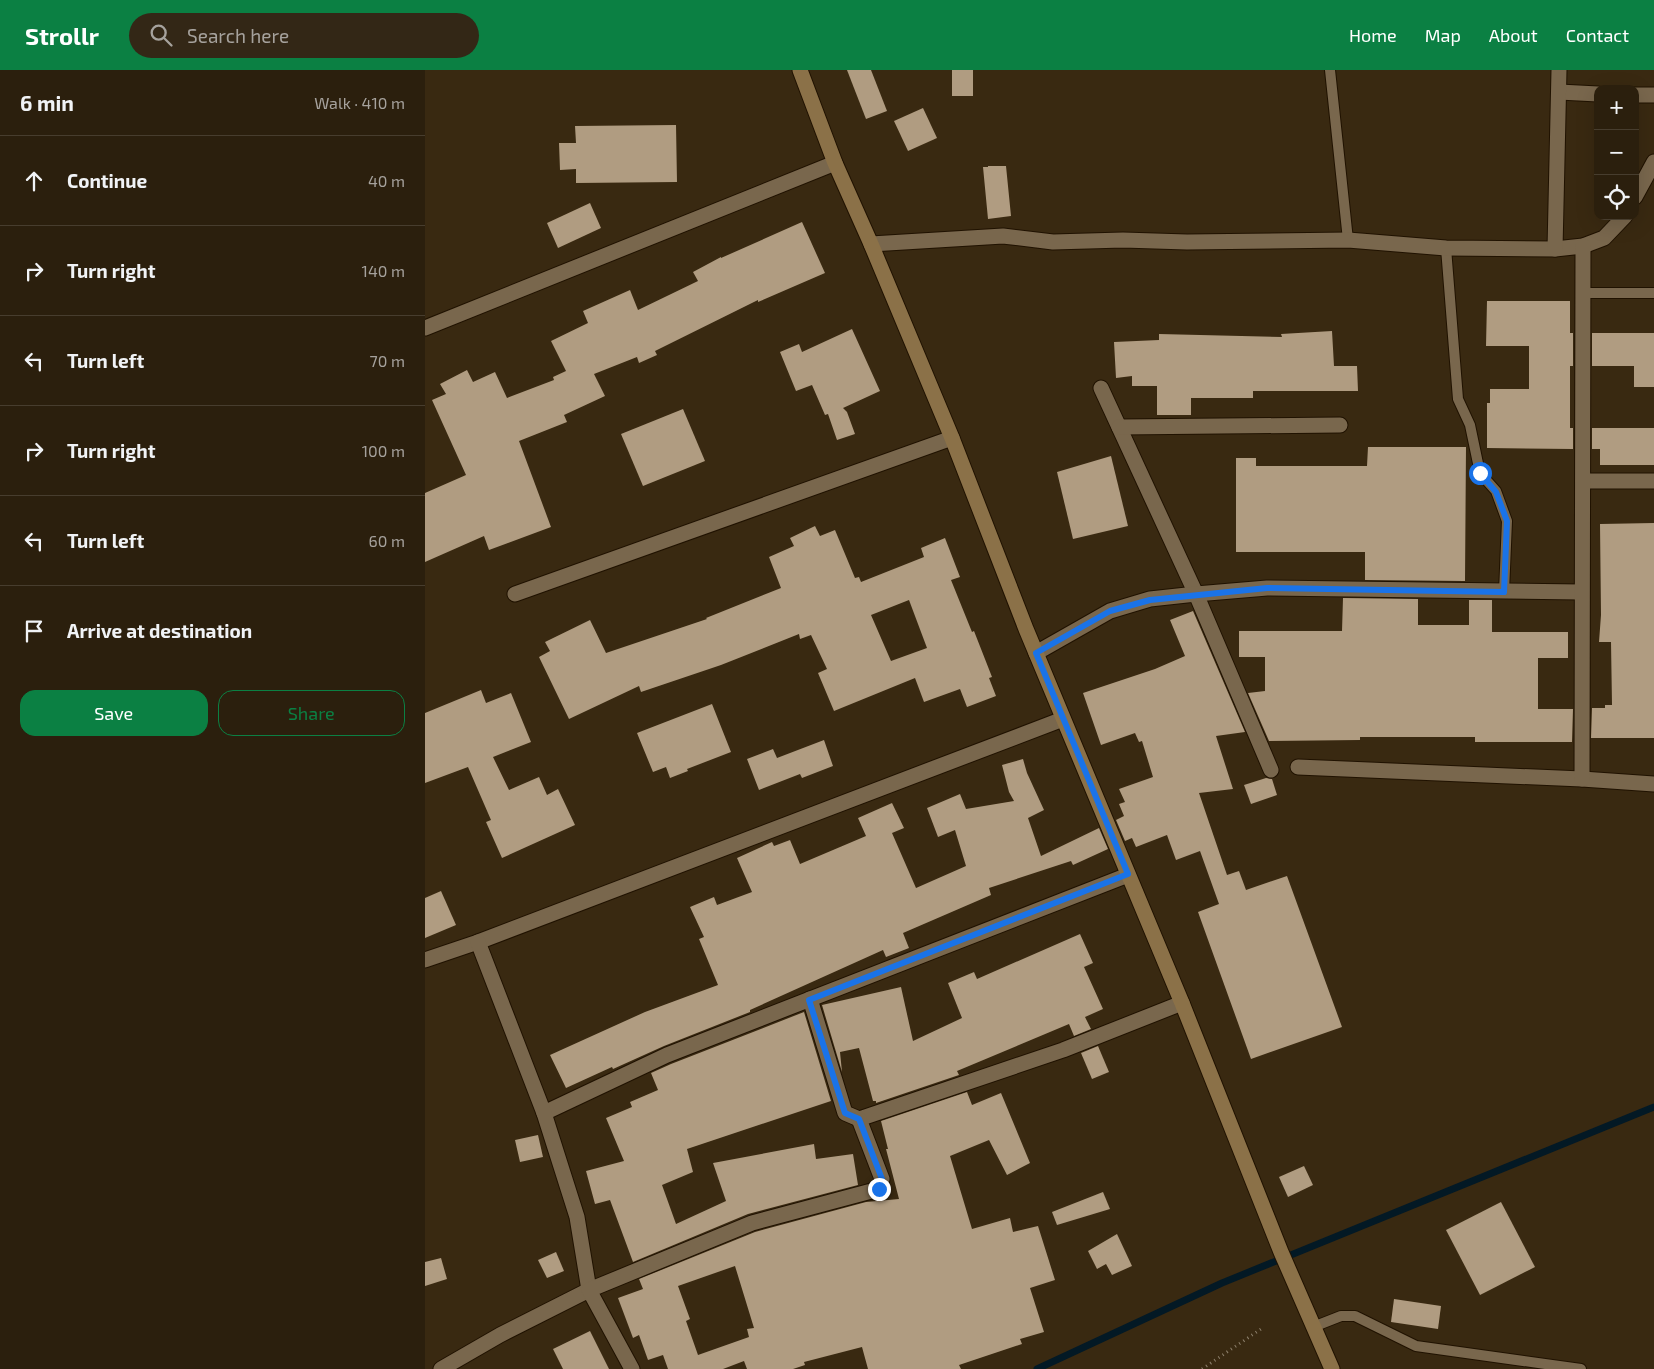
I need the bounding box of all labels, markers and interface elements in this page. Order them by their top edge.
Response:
search box [129,13,479,58]
text: Strollr [25,21,99,50]
icon: search [147,21,175,49]
text: Search here [187,24,289,47]
text: Home [1349,24,1397,46]
text: Map [1425,24,1461,46]
text: About [1489,24,1538,46]
text: Contact [1566,24,1629,46]
map controls [1594,85,1639,220]
button: + [1594,85,1639,130]
text: 6 min [20,90,74,115]
text: Walk · 410 m [314,93,405,112]
button: − [1594,130,1639,175]
icon: ahead [20,167,48,195]
text: Continue [67,169,147,192]
text: 40 m [368,171,405,190]
button: locate [1594,175,1639,220]
icon: right [20,257,48,285]
text: Turn right [67,259,155,282]
text: 140 m [362,261,405,280]
icon: left [20,347,48,375]
text: Turn left [67,349,144,372]
text: 70 m [370,351,405,370]
icon: right [20,437,48,465]
text: Turn right [67,439,155,462]
text: 100 m [362,441,405,460]
route start [1469,462,1492,485]
icon: left [20,527,48,555]
text: Turn left [67,529,144,552]
text: 60 m [369,531,405,550]
icon: arrive [20,617,48,645]
text: Arrive at destination [67,619,252,642]
button: Save [20,690,208,736]
button: Share [218,690,405,736]
route end [868,1178,891,1201]

